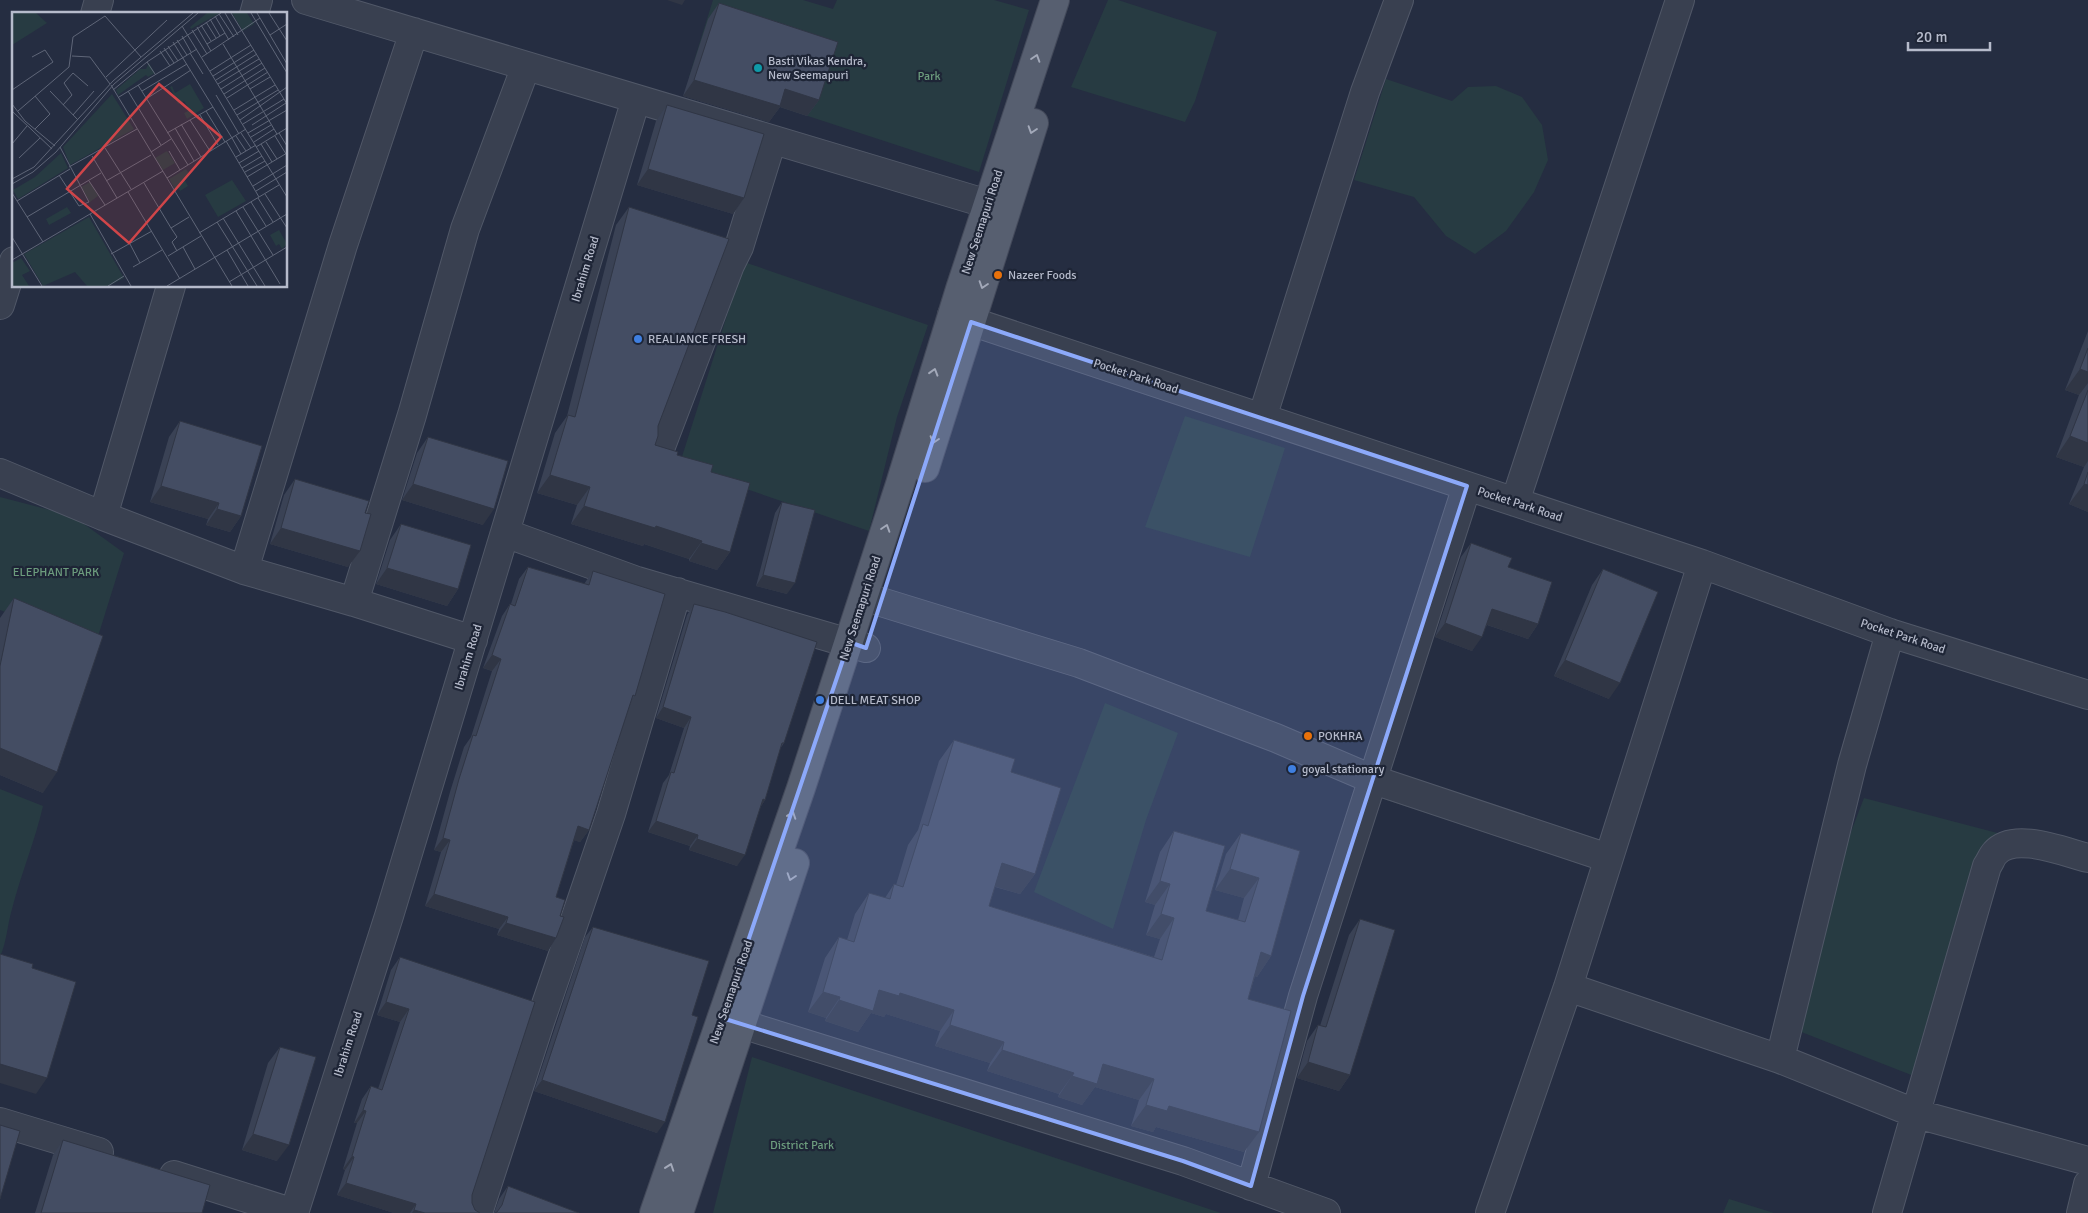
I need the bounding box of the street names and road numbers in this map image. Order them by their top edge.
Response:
street label: New Seemapuri Road [959,168,1006,276]
street label: Ibrahim Road [568,234,603,304]
street label: Pocket Park Road [1091,356,1180,397]
street label: Pocket Park Road [1475,484,1564,525]
street label: New Seemapuri Road [837,554,884,662]
street label: Pocket Park Road [1858,616,1947,657]
street label: Ibrahim Road [451,622,486,692]
street label: New Seemapuri Road [707,938,756,1046]
street label: Ibrahim Road [331,1010,366,1079]

